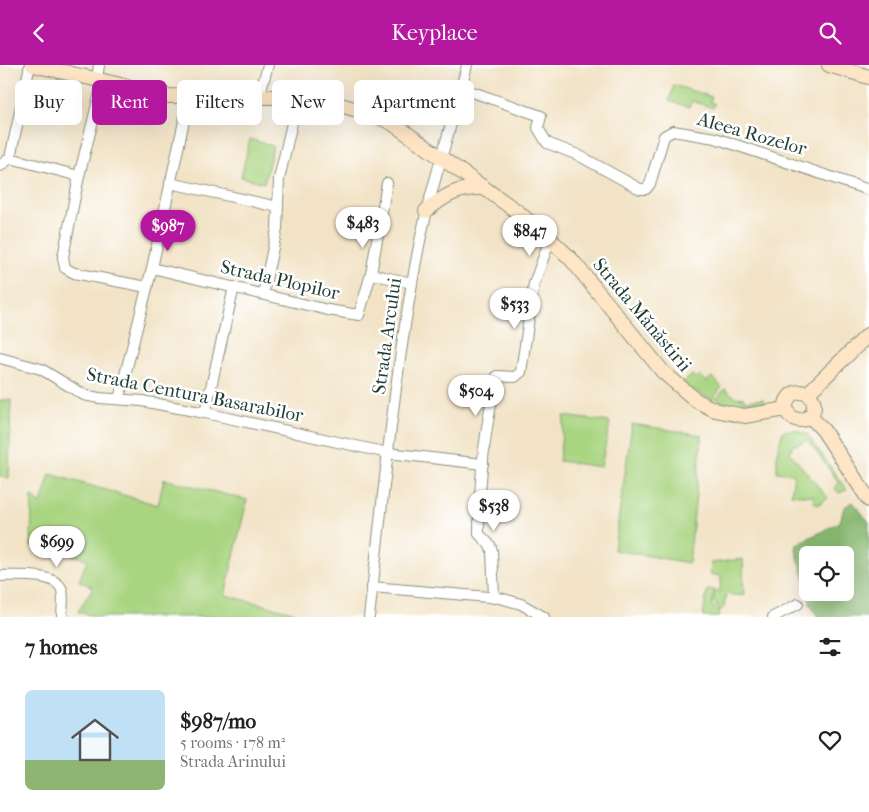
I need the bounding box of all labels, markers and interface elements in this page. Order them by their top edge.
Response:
icon: back [25,19,53,47]
icon: search [816,19,844,47]
text: Keyplace [391,20,478,46]
chip: Buy [15,80,82,125]
chip: Rent [92,80,167,125]
chip: Filters [177,80,262,125]
chip: New [272,80,344,125]
chip: Apartment [354,80,474,125]
street label: Aleea Rozelor [694,108,810,160]
pin: $483 [333,207,393,249]
pin: $987 [138,209,198,252]
text: $483 [347,213,379,232]
pin: $847 [500,215,560,257]
text: $987 [152,216,184,235]
text: $847 [513,221,547,240]
street label: Strada Mănăstirii [588,254,696,377]
street label: Strada Plopilor [218,256,343,305]
street label: Strada Arcului [368,276,406,396]
pin: $533 [485,287,545,330]
text: $533 [501,294,529,313]
street label: Strada Centura Basarabilor [85,363,306,427]
pin: $504 [446,375,506,417]
text: $504 [459,381,493,400]
pin: $538 [464,489,524,532]
text: $538 [479,496,509,515]
pin: $699 [27,525,87,568]
text: $699 [40,532,74,551]
map controls [799,546,854,601]
button: locate [799,546,854,601]
icon: filters [816,633,844,661]
text: 7 homes [25,635,97,659]
text: $987/mo [180,709,256,733]
icon: home [65,710,125,770]
icon: heart [816,726,844,754]
text: 5 rooms · 178 m² [180,733,285,752]
text: Strada Arinului [180,752,286,771]

